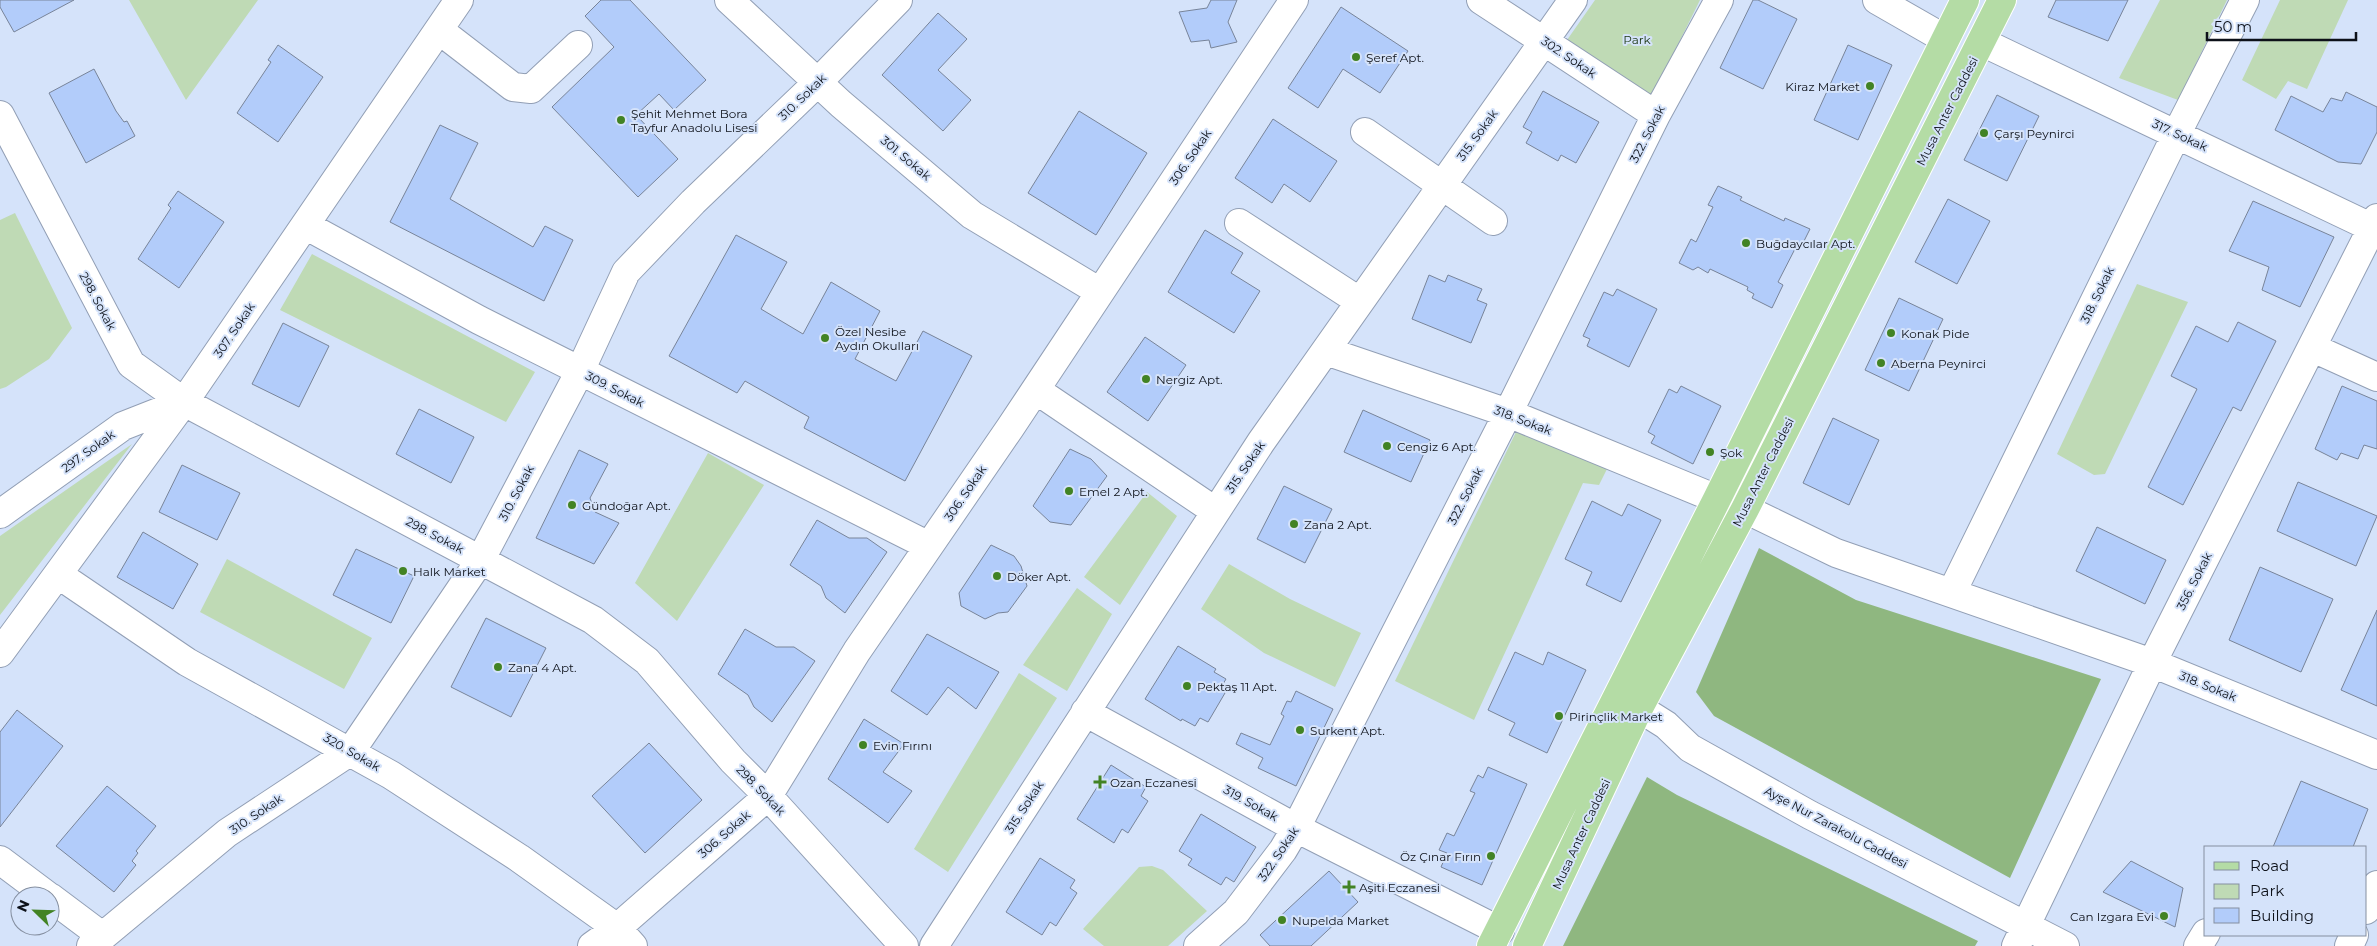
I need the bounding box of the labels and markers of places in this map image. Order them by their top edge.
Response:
place label: Şeref Apt. [1366,50,1424,65]
marker: Şeref Apt. [1350,51,1362,63]
place label: Kiraz Market [1785,79,1860,94]
marker: Kiraz Market [1864,80,1876,92]
place label: Şehit Mehmet Bora Tayfur Anadolu Lisesi [631,106,757,135]
marker: Şehit Mehmet Bora Tayfur Anadolu Lisesi [615,114,627,126]
place label: Çarşı Peynirci [1994,126,2075,141]
marker: Çarşı Peynirci [1978,127,1990,139]
place label: Buğdaycılar Apt. [1756,236,1855,251]
marker: Buğdaycılar Apt. [1740,237,1752,249]
place label: Özel Nesibe Aydın Okulları [835,324,919,353]
place label: Konak Pide [1901,326,1970,341]
marker: Konak Pide [1885,327,1897,339]
marker: Özel Nesibe Aydın Okulları [819,332,831,344]
place label: Aberna Peynirci [1891,356,1986,371]
marker: Aberna Peynirci [1875,357,1887,369]
place label: Nergiz Apt. [1156,372,1223,387]
marker: Nergiz Apt. [1140,373,1152,385]
place label: Cengiz 6 Apt. [1397,439,1476,454]
marker: Cengiz 6 Apt. [1381,440,1393,452]
place label: Şok [1720,445,1743,460]
marker: Şok [1704,446,1716,458]
place label: Emel 2 Apt. [1079,484,1148,499]
marker: Emel 2 Apt. [1063,485,1075,497]
place label: Gündoğar Apt. [582,498,671,513]
marker: Gündoğar Apt. [566,499,578,511]
place label: Zana 2 Apt. [1304,517,1371,532]
marker: Zana 2 Apt. [1288,518,1300,530]
place label: Halk Market [413,564,486,579]
marker: Halk Market [397,565,409,577]
place label: Döker Apt. [1007,569,1071,584]
marker: Döker Apt. [991,570,1003,582]
place label: Zana 4 Apt. [508,660,577,675]
marker: Zana 4 Apt. [492,661,504,673]
place label: Pektaş 11 Apt. [1197,679,1277,694]
marker: Pektaş 11 Apt. [1181,680,1193,692]
place label: Pirinçlik Market [1569,709,1663,724]
marker: Pirinçlik Market [1553,710,1565,722]
place label: Surkent Apt. [1310,723,1385,738]
marker: Surkent Apt. [1294,724,1306,736]
place label: Evin Fırını [873,738,932,753]
marker: Evin Fırını [857,739,869,751]
place label: Ozan Eczanesi [1110,775,1197,790]
marker: Ozan Eczanesi [1094,776,1106,788]
place label: Öz Çınar Fırın [1400,849,1481,864]
marker: Öz Çınar Fırın [1485,850,1497,862]
place label: Aşiti Eczanesi [1359,880,1440,895]
marker: Aşiti Eczanesi [1343,881,1355,893]
place label: Can Izgara Evi [2070,909,2154,924]
marker: Can Izgara Evi [2158,910,2170,922]
place label: Nupelda Market [1292,913,1389,928]
marker: Nupelda Market [1276,914,1288,926]

